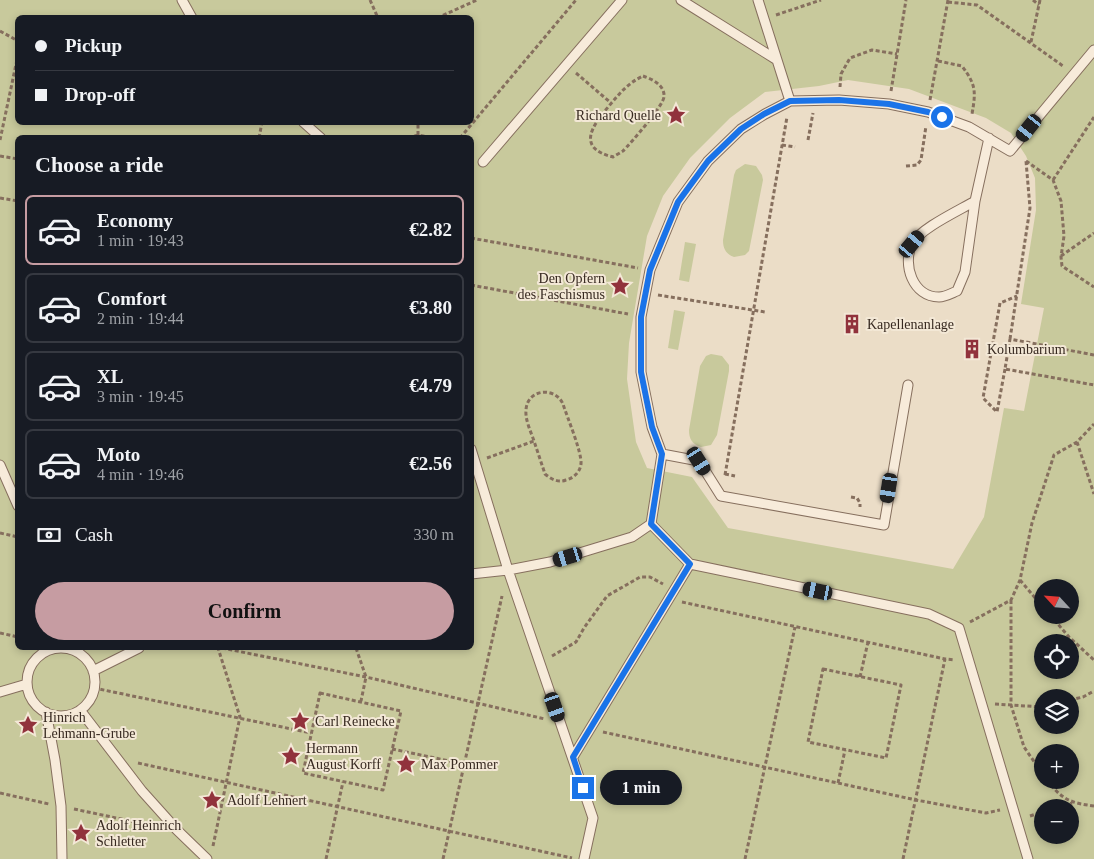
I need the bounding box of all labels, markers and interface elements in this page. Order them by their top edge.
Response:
text: Pickup [65,35,122,56]
text: Drop-off [65,84,135,105]
place icon: Richard Quelle [665,104,687,126]
route start [931,106,953,128]
place label: Richard Quelle [576,108,661,123]
car [1013,112,1044,144]
text: Choose a ride [35,152,163,177]
icon: car [37,208,82,253]
text: Economy [97,210,173,231]
text: €2.82 [409,219,452,240]
car [896,228,927,260]
text: 1 min · 19:43 [97,232,184,249]
place label: Den Opfern des Faschismus [518,271,605,302]
place icon: Den Opfern des Faschismus [609,275,631,297]
icon: car [37,286,82,331]
text: Comfort [97,288,167,309]
text: €3.80 [409,297,452,318]
text: 2 min · 19:44 [97,310,184,327]
building icon: Kapellenanlage [841,313,863,335]
place label: Kapellenanlage [867,317,954,332]
building icon: Kolumbarium [961,338,983,360]
place label: Kolumbarium [987,342,1066,357]
icon: car [37,364,82,409]
text: XL [97,366,123,387]
text: €4.79 [409,375,452,396]
text: 3 min · 19:45 [97,388,184,405]
icon: car [37,442,82,487]
text: Moto [97,444,140,465]
car [684,444,713,478]
text: €2.56 [409,453,452,474]
text: 4 min · 19:46 [97,466,184,483]
car [879,472,898,504]
icon: cash [35,521,63,549]
text: Cash [75,524,113,545]
text: 330 m [414,526,454,543]
car [551,545,584,569]
north arrow [1034,579,1079,624]
map controls [1034,579,1079,844]
car [801,581,834,601]
button: Confirm [35,582,454,640]
button: locate [1034,634,1079,679]
button: layers [1034,689,1079,734]
car [543,690,566,724]
place label: Hinrich Lehmann-Grube [43,710,136,741]
place icon: Carl Reinecke [289,710,311,732]
place icon: Hinrich Lehmann-Grube [17,714,39,736]
place label: Carl Reinecke [315,714,395,729]
place label: Hermann August Korff [306,741,381,772]
button: + [1034,744,1079,789]
place icon: Hermann August Korff [280,745,302,767]
place icon: Max Pommer [395,753,417,775]
place label: Max Pommer [421,757,498,772]
callout: 1 min [600,770,683,806]
route end [572,777,594,799]
text: 1 min [622,779,660,796]
place icon: Adolf Lehnert [201,789,223,811]
place label: Adolf Lehnert [227,793,307,808]
button: − [1034,799,1079,844]
place label: Adolf Heinrich Schletter [96,818,181,849]
place icon: Adolf Heinrich Schletter [70,822,92,844]

